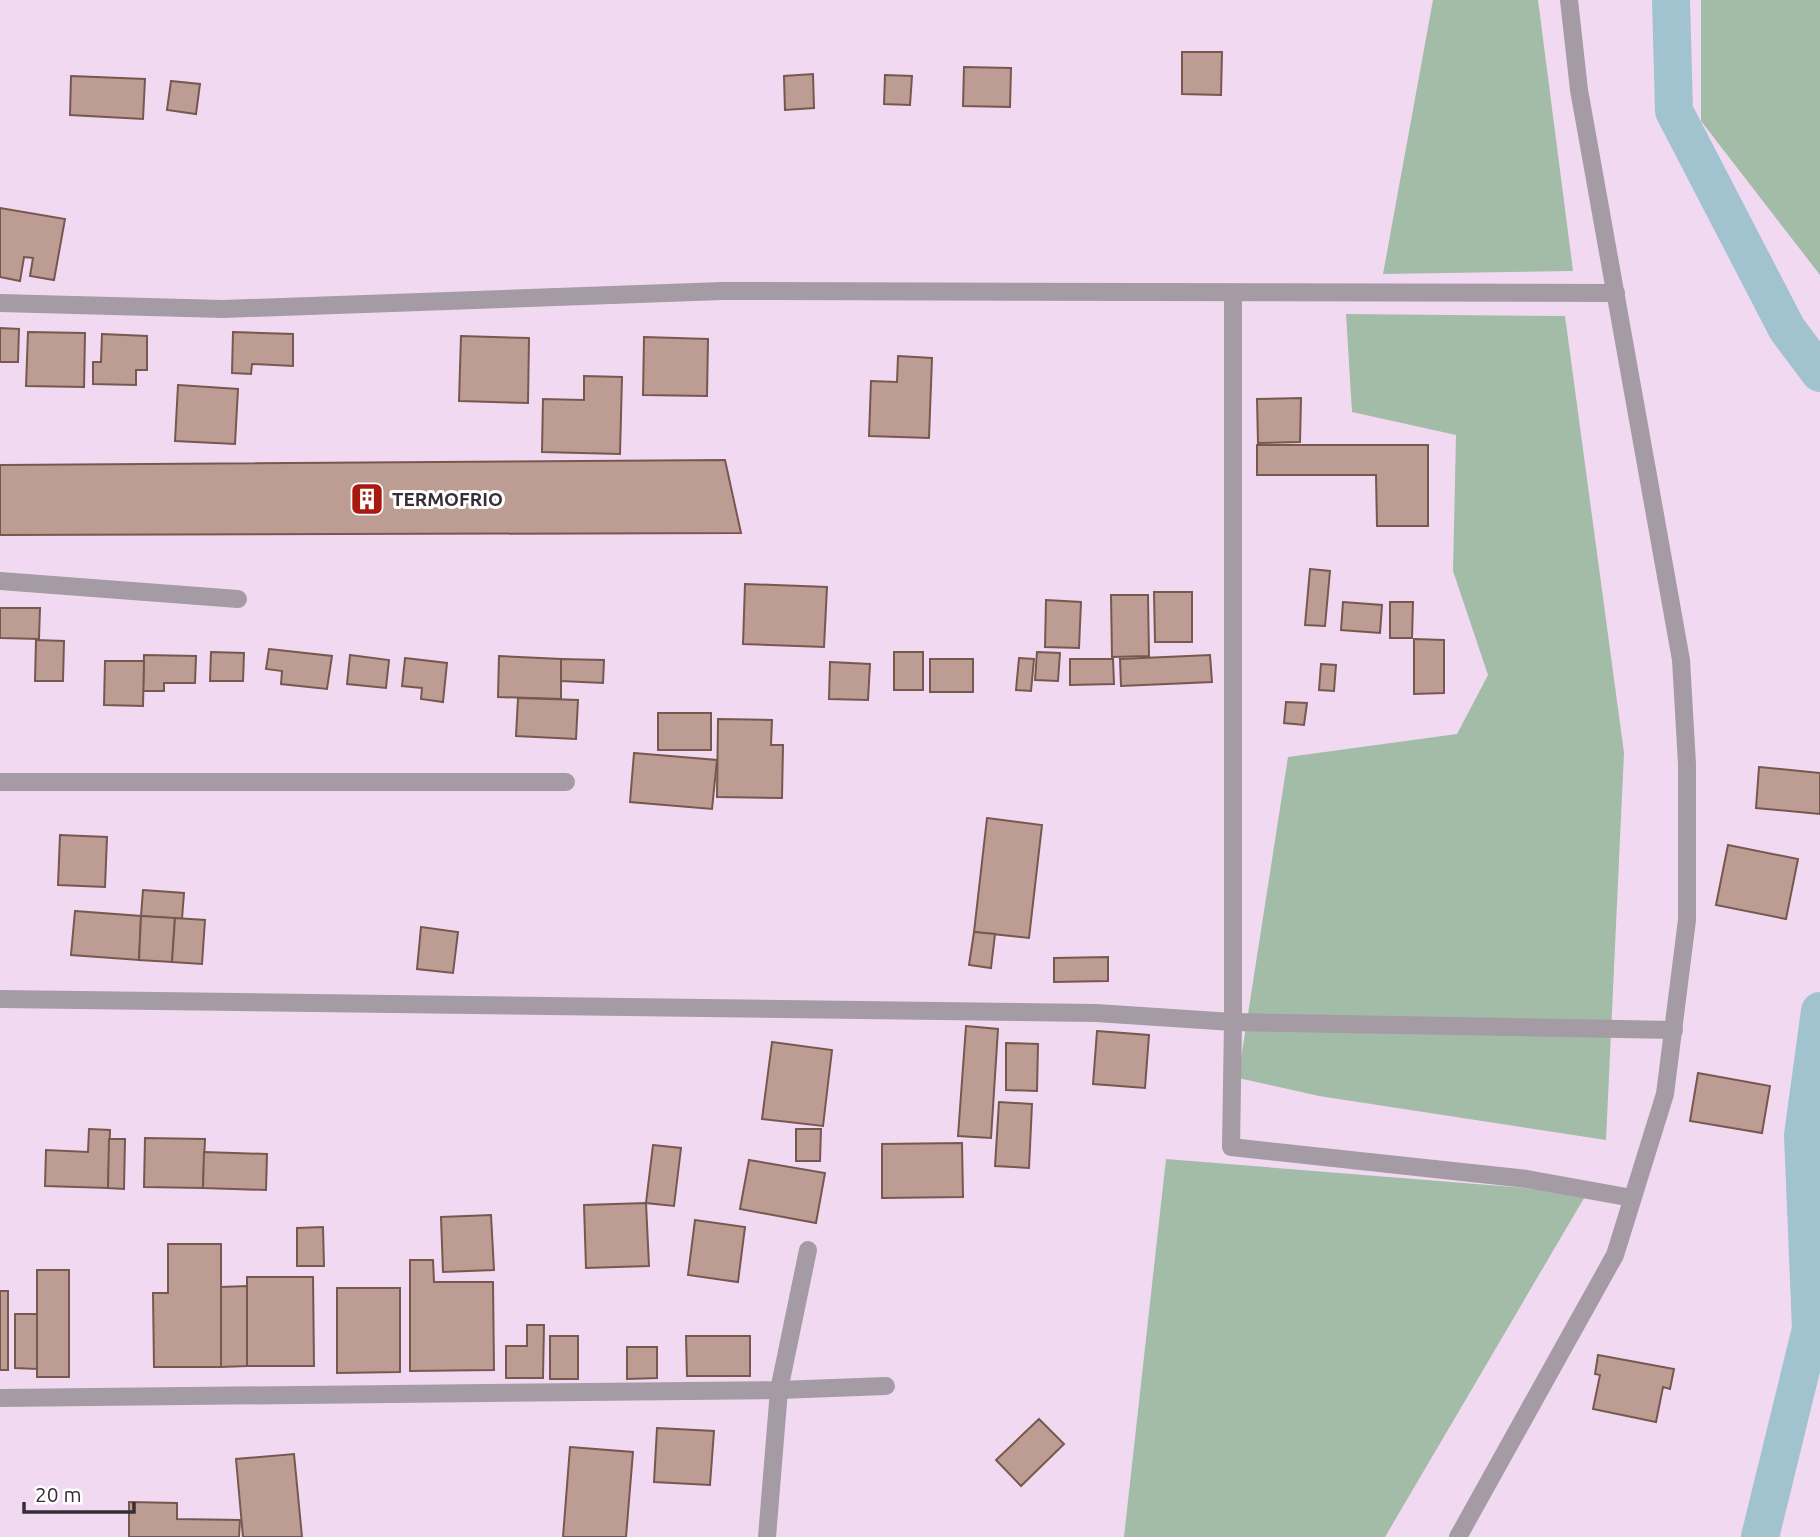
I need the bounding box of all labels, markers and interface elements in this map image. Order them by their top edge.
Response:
building icon: TERMOFRIO [348,480,386,518]
place label: TERMOFRIO [392,488,503,510]
scale bar [24,1470,135,1514]
text: 20 m [35,1482,82,1506]

